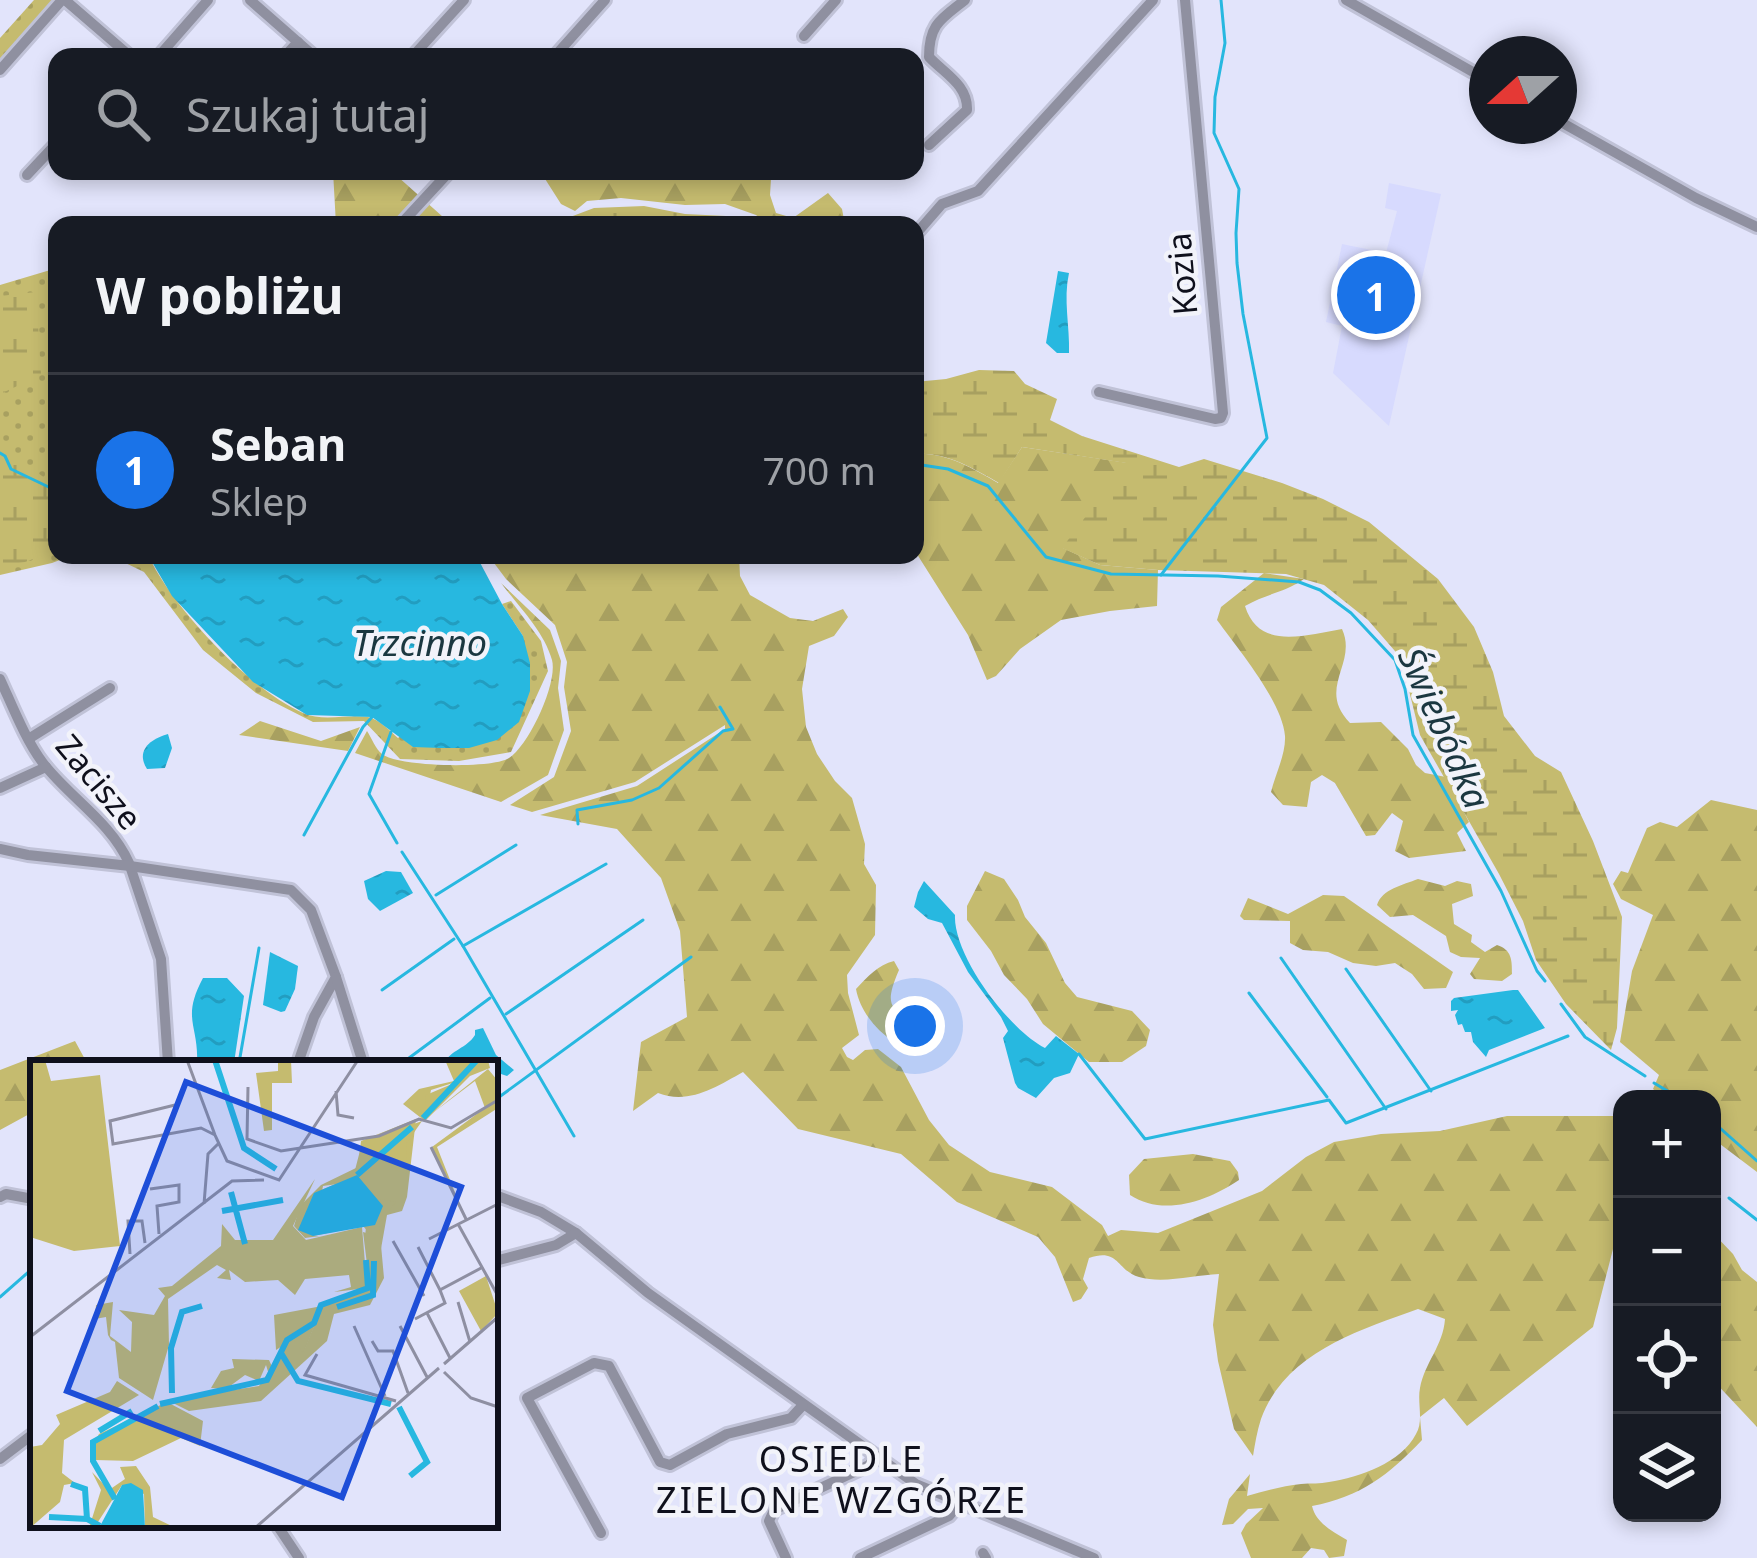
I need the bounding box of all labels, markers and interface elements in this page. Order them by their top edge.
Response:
north arrow [1469,36,1577,144]
search box [48,48,924,180]
icon: search [90,81,156,147]
text: Szukaj tutaj [186,84,429,145]
street label: Kozia [1155,231,1208,317]
pin: 1 [1337,250,1415,340]
text: W pobliżu [96,259,344,329]
text: Seban [210,413,346,474]
text: 1 [124,443,146,496]
text: 700 m [762,443,876,496]
text: Sklep [210,474,308,527]
water label: Trzcinno [353,618,487,667]
water label: Świebódka [1387,639,1502,816]
street label: Zacisze [46,724,153,839]
your location [885,996,945,1056]
inset map [30,1060,498,1528]
map controls [1613,1090,1721,1522]
button: + [1613,1090,1721,1198]
button: − [1613,1198,1721,1306]
button: locate [1613,1306,1721,1414]
button: layers [1613,1414,1721,1522]
district label: OSIEDLE ZIELONE WZGÓRZE [656,1434,1028,1524]

